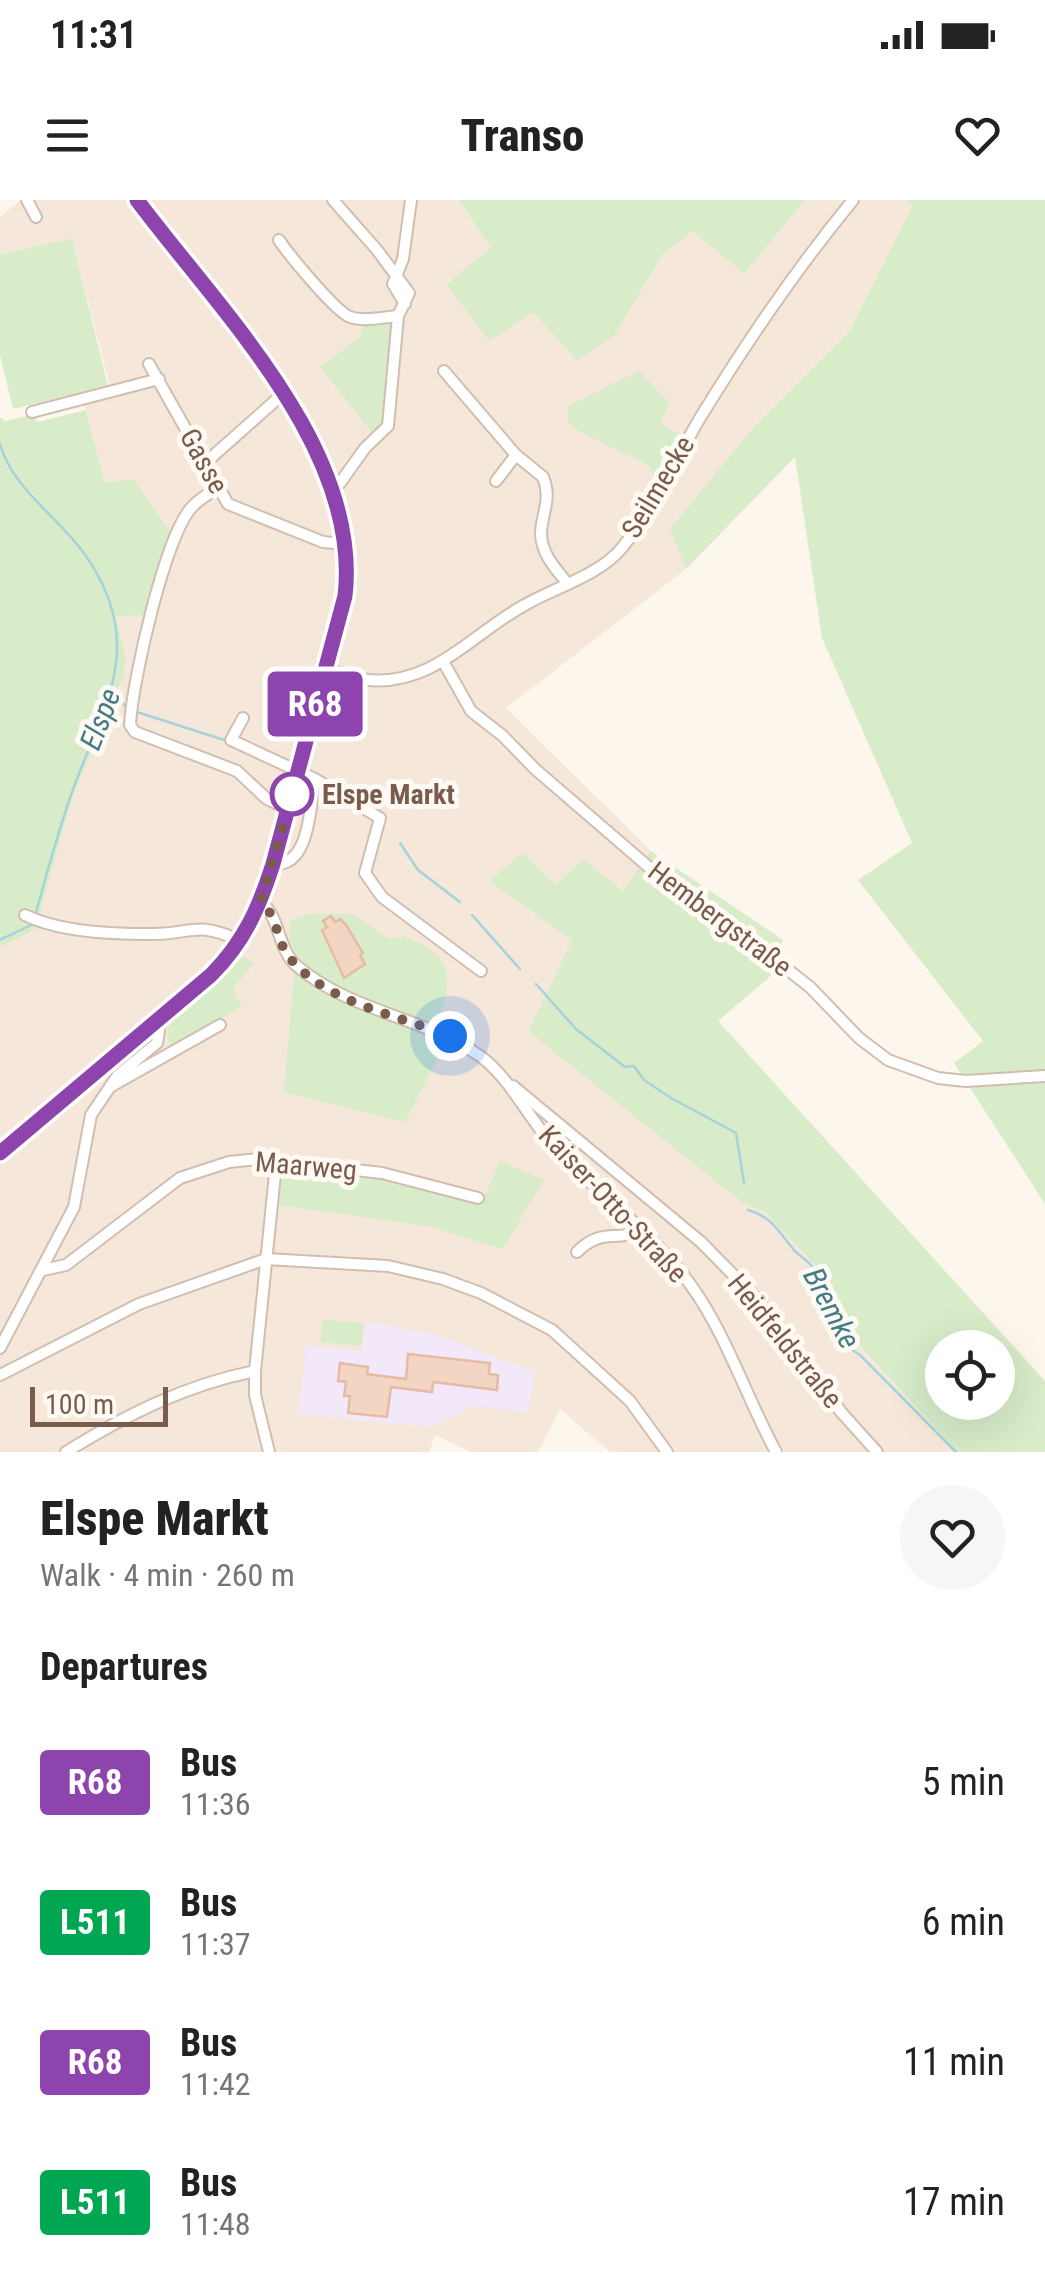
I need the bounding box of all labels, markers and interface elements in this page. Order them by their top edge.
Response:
text: 11:31 [50,13,137,57]
icon: menu [40,108,95,163]
icon: heart [950,108,1005,163]
text: Transo [461,109,584,162]
street label: Gasse [173,423,235,499]
street label: Seilmecke [615,430,701,544]
line badge: R68 [258,672,372,736]
water label: Elspe [72,684,128,754]
text: R68 [288,684,342,725]
marker: Elspe Markt [271,773,313,815]
place label: Elspe Markt [322,778,455,811]
street label: Hembergstraße [642,854,798,984]
your location [425,1011,475,1061]
street label: Kaiser-Otto-Straße [532,1119,694,1289]
street label: Maarweg [254,1145,358,1187]
water label: Bremke [796,1262,868,1354]
street label: Heidfeldstraße [721,1267,849,1415]
map controls [925,1330,1015,1420]
button: locate [925,1330,1015,1420]
scale bar [30,1382,168,1426]
text: 100 m [45,1388,114,1421]
button: heart [900,1485,1005,1590]
text: Elspe Markt [40,1490,269,1547]
text: Walk · 4 min · 260 m [40,1556,295,1594]
text: Departures [40,1645,208,1689]
text: Bus [180,1741,237,1785]
text: 5 min [922,1760,1005,1804]
text: R68 [68,1762,122,1803]
text: 11:36 [180,1785,251,1823]
text: Bus [180,1881,237,1925]
text: 6 min [922,1900,1005,1944]
text: L511 [60,1902,130,1943]
text: 11:37 [180,1925,251,1963]
text: Bus [180,2021,237,2065]
text: 11 min [903,2040,1005,2084]
text: R68 [68,2042,122,2083]
text: 11:42 [180,2065,251,2103]
text: Bus [180,2161,237,2205]
text: 17 min [903,2180,1005,2224]
text: L511 [60,2182,130,2223]
text: 11:48 [180,2205,251,2243]

